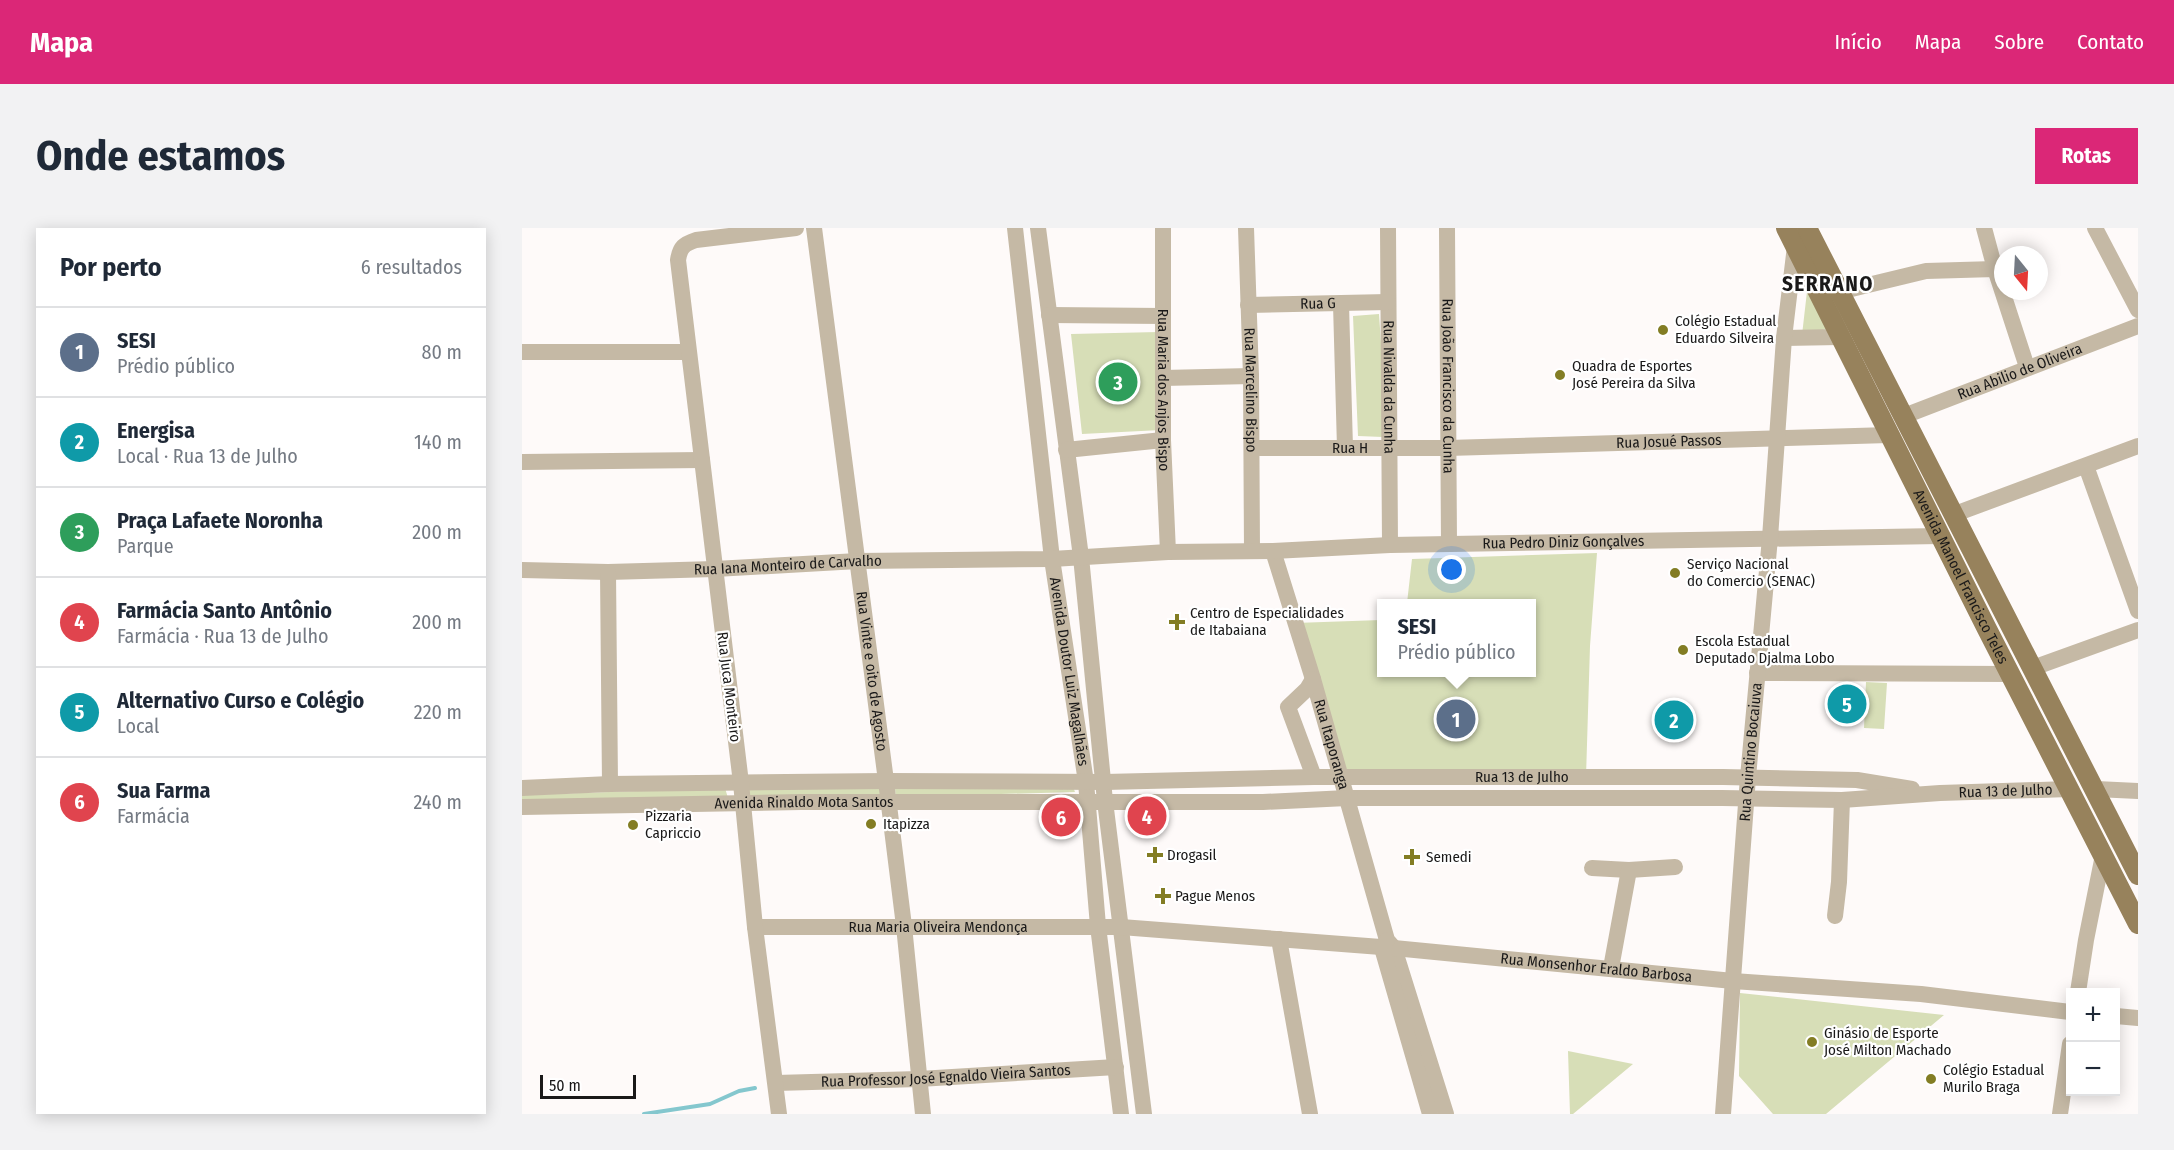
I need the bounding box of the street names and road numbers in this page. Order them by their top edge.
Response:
street label: Rua G [1300,294,1336,313]
street label: Rua João Francisco da Cunha [1438,298,1458,474]
street label: Rua Maria dos Anjos Bispo [1154,309,1173,472]
street label: Rua Nivalda da Cunha [1380,320,1398,454]
street label: Rua Marcelino Bispo [1240,327,1260,452]
street label: Rua Abilio de Oliveira [1955,339,2085,404]
street label: Rua Josué Passos [1616,431,1722,452]
street label: Rua H [1332,439,1368,457]
street label: Avenida Manoel Francisco Teles [1910,486,2012,667]
street label: Rua Pedro Diniz Gonçalves [1482,532,1644,552]
street label: Rua Iana Monteiro de Carvalho [694,552,882,579]
street label: Avenida Doutor Luiz Magalhães [1046,576,1092,767]
street label: Rua Vinte e oito de Agosto [852,590,891,752]
street label: Rua Juca Monteiro [713,631,745,743]
street label: Rua Quintino Bocaiuva [1736,682,1766,822]
street label: Rua Itaporanga [1310,697,1353,792]
street label: Rua 13 de Julho [1475,768,1569,786]
street label: Rua 13 de Julho [1958,781,2053,801]
street label: Avenida Rinaldo Mota Santos [714,793,893,813]
street label: Rua Maria Oliveira Mendonça [848,918,1028,936]
street label: Rua Monsenhor Eraldo Barbosa [1500,949,1693,986]
street label: Rua Professor José Egnaldo Vieira Santos [821,1061,1071,1091]

